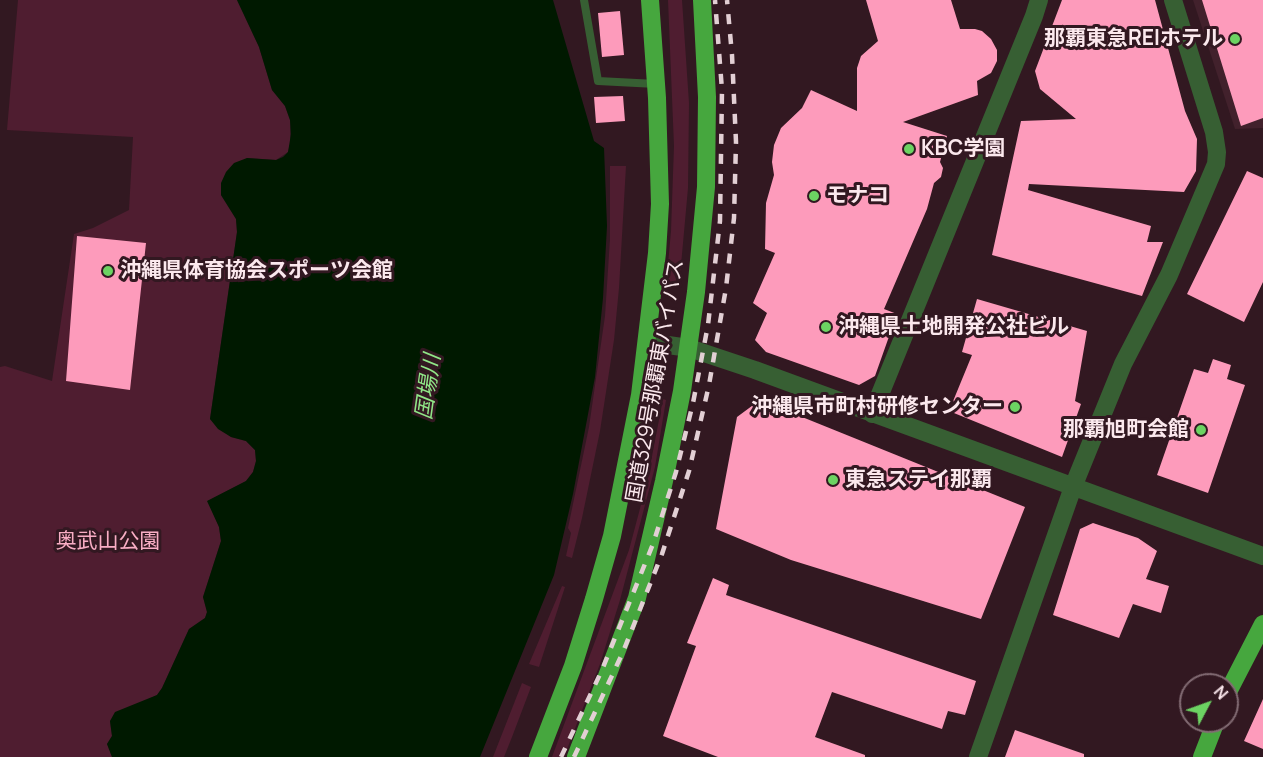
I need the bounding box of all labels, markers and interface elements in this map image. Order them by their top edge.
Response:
place label: 那覇東急REIホテル [1044,26,1223,52]
marker: 那覇東急REIホテル [1228,32,1242,46]
place label: KBC学園 [921,136,1005,162]
marker: KBC学園 [902,142,916,156]
place label: モナコ [826,183,889,209]
marker: モナコ [807,189,821,203]
street label: 国道329号那覇東バイパス [622,257,690,505]
place label: 沖縄県体育協会スポーツ会館 [120,258,393,284]
marker: 沖縄県体育協会スポーツ会館 [101,264,115,278]
place label: 沖縄県土地開発公社ビル [838,314,1069,340]
marker: 沖縄県土地開発公社ビル [819,320,833,334]
water label: 国場川 [411,352,447,422]
place label: 沖縄県市町村研修センター [751,394,1003,420]
marker: 沖縄県市町村研修センター [1008,400,1022,414]
place label: 那覇旭町会館 [1063,417,1189,443]
marker: 那覇旭町会館 [1194,423,1208,437]
place label: 東急ステイ那覇 [845,467,992,493]
marker: 東急ステイ那覇 [826,473,840,487]
park label: 奥武山公園 [56,529,160,555]
north arrow [1179,673,1239,733]
text: N [1209,681,1233,704]

